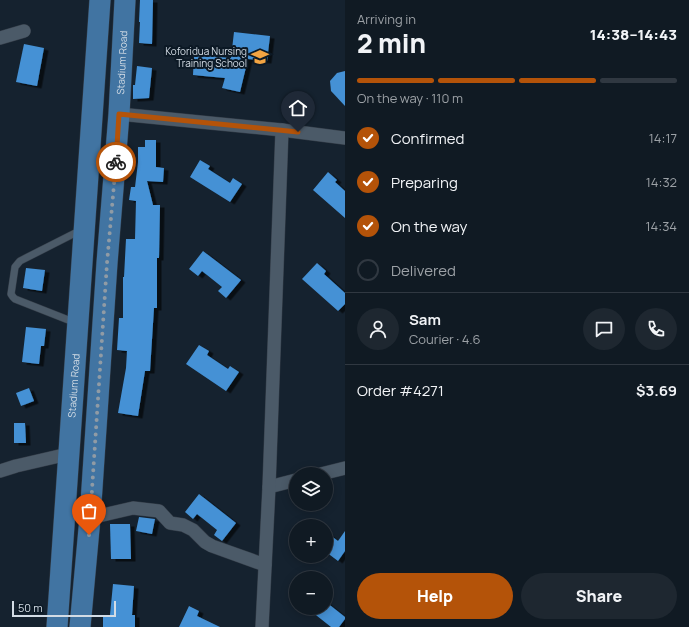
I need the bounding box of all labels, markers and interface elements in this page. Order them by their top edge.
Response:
text: Arriving in [357,10,416,28]
text: 14:38–14:43 [590,24,677,45]
text: 2 min [357,25,426,61]
street label: Stadium Road [113,30,130,95]
place label: Koforidua Nursing Training School [165,44,247,70]
school or university icon: Koforidua Nursing Training School [250,47,270,67]
text: On the way · 110 m [357,89,463,107]
pin [281,91,315,132]
icon: home [287,97,309,119]
icon: check [357,127,379,149]
text: Confirmed [391,128,464,149]
text: 14:17 [649,129,677,147]
courier [96,142,136,182]
icon: bike [105,151,127,173]
icon: check [357,171,379,193]
text: Preparing [391,172,458,193]
text: 14:32 [646,173,677,191]
icon: check [357,215,379,237]
text: On the way [391,216,467,237]
text: 14:34 [646,217,677,235]
text: Delivered [391,260,456,281]
button: person [357,308,399,350]
button: chat [583,308,625,350]
button: phone [635,308,677,350]
text: Sam [409,309,441,330]
text: Courier · 4.6 [409,330,481,348]
street label: Stadium Road [64,353,83,418]
text: Order #4271 [357,380,444,401]
text: $3.69 [636,380,677,401]
map controls [289,467,333,615]
button: layers [289,467,333,511]
pin [72,494,106,535]
icon: bag [78,500,100,522]
button: + [289,519,333,563]
button: − [289,571,333,615]
button: Help [357,573,513,619]
button: Share [521,573,677,619]
scale bar [12,599,116,618]
text: 50 m [18,600,43,615]

